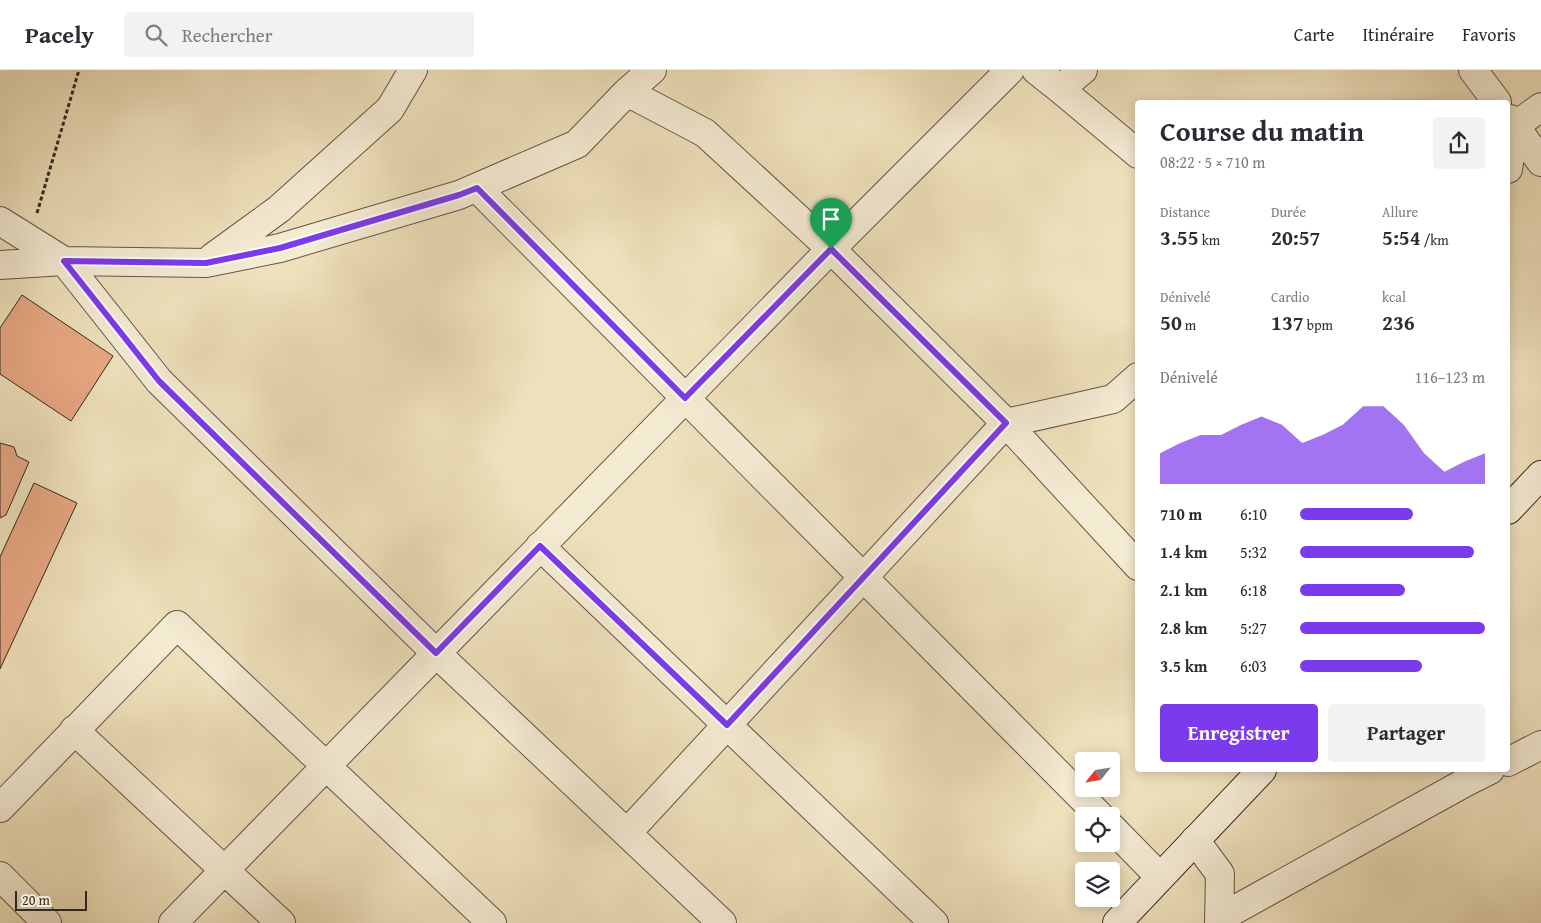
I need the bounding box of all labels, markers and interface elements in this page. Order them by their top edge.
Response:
search box [124,12,474,57]
text: Pacely [25,17,94,52]
icon: search [142,21,170,49]
text: Rechercher [182,21,273,49]
text: Carte [1294,21,1334,48]
text: Itinéraire [1362,21,1434,48]
text: Favoris [1462,21,1516,48]
text: Course du matin [1160,110,1364,151]
button: share [1433,117,1485,169]
text: 08:22 · 5 × 710 m [1160,150,1265,174]
pin [810,198,852,249]
text: Distance [1160,202,1210,222]
text: Durée [1271,202,1306,222]
text: Allure [1382,202,1418,222]
icon: arrive [817,205,845,233]
text: 3.55 [1160,222,1199,253]
text: 20:57 [1271,222,1320,253]
text: 5:54 [1382,222,1421,253]
text: km [1199,230,1220,250]
text: /km [1421,230,1449,250]
text: Dénivelé [1160,287,1211,307]
text: Cardio [1271,287,1309,307]
text: kcal [1382,287,1406,307]
text: 50 [1160,307,1182,338]
text: 137 [1271,307,1304,338]
text: 236 [1382,307,1415,338]
text: m [1182,315,1196,335]
text: bpm [1304,315,1333,335]
text: Dénivelé [1160,365,1218,389]
text: 116–123 m [1415,365,1485,389]
text: 710 m [1160,502,1202,526]
text: 6:10 [1240,502,1267,526]
text: 1.4 km [1160,540,1207,564]
text: 5:32 [1240,540,1267,564]
text: 2.1 km [1160,578,1207,602]
text: 6:18 [1240,578,1267,602]
text: 2.8 km [1160,616,1207,640]
text: 5:27 [1240,616,1267,640]
text: 3.5 km [1160,654,1207,678]
text: 6:03 [1240,654,1267,678]
button: Enregistrer [1160,704,1318,762]
button: Partager [1328,704,1485,762]
north arrow [1075,752,1120,798]
map controls [1075,752,1120,907]
button: locate [1075,807,1120,852]
button: layers [1075,862,1120,907]
scale bar [15,888,88,911]
text: 20 m [22,890,50,910]

